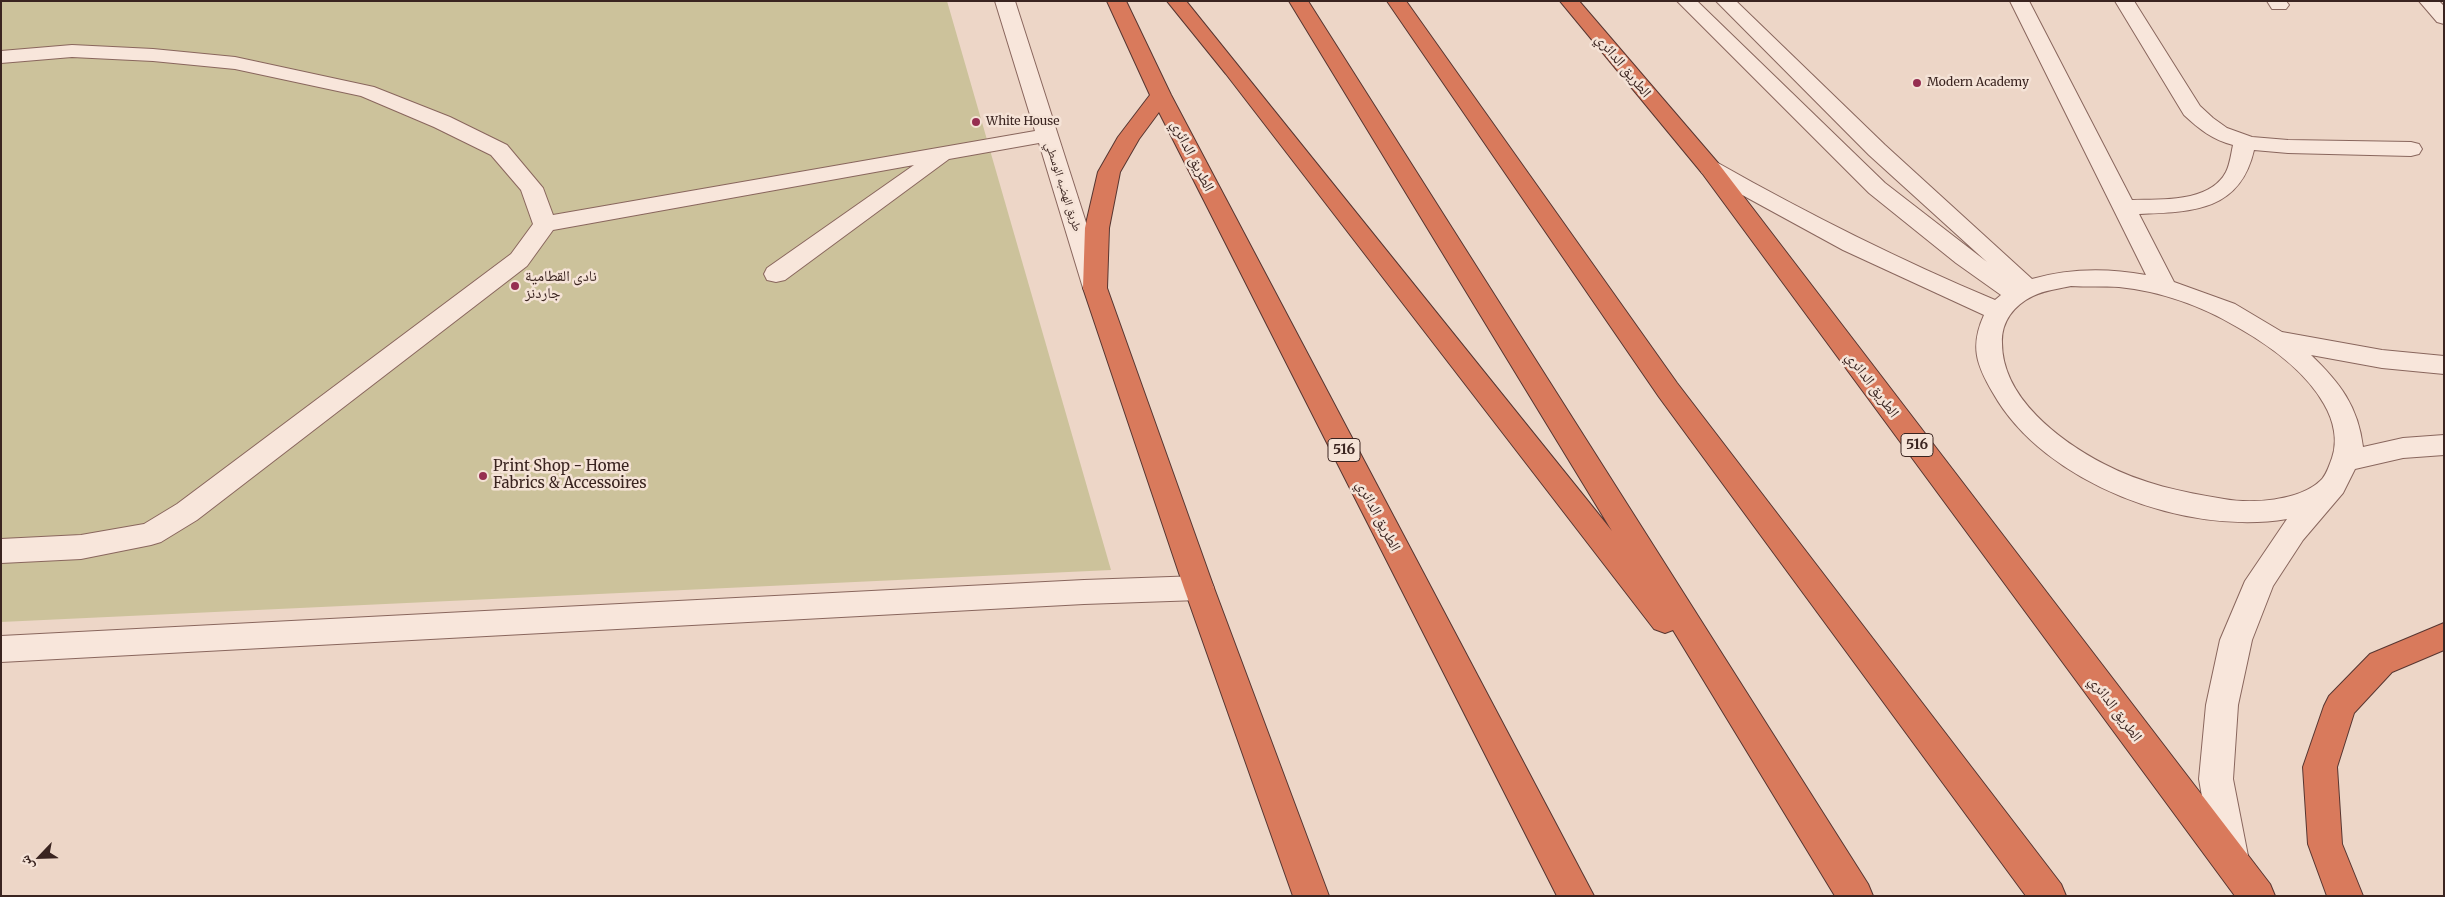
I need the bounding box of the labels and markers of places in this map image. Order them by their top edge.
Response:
place label: Modern Academy [1927,76,2029,90]
marker: Modern Academy [1911,77,1923,89]
place label: White House [986,115,1059,129]
marker: White House [970,116,982,128]
place label: نادى القطامية جاردنز [525,268,597,303]
marker: نادى القطامية جاردنز [509,280,521,292]
place label: Print Shop - Home Fabrics & Accessoires [493,458,647,493]
marker: Print Shop - Home Fabrics & Accessoires [477,470,489,482]

